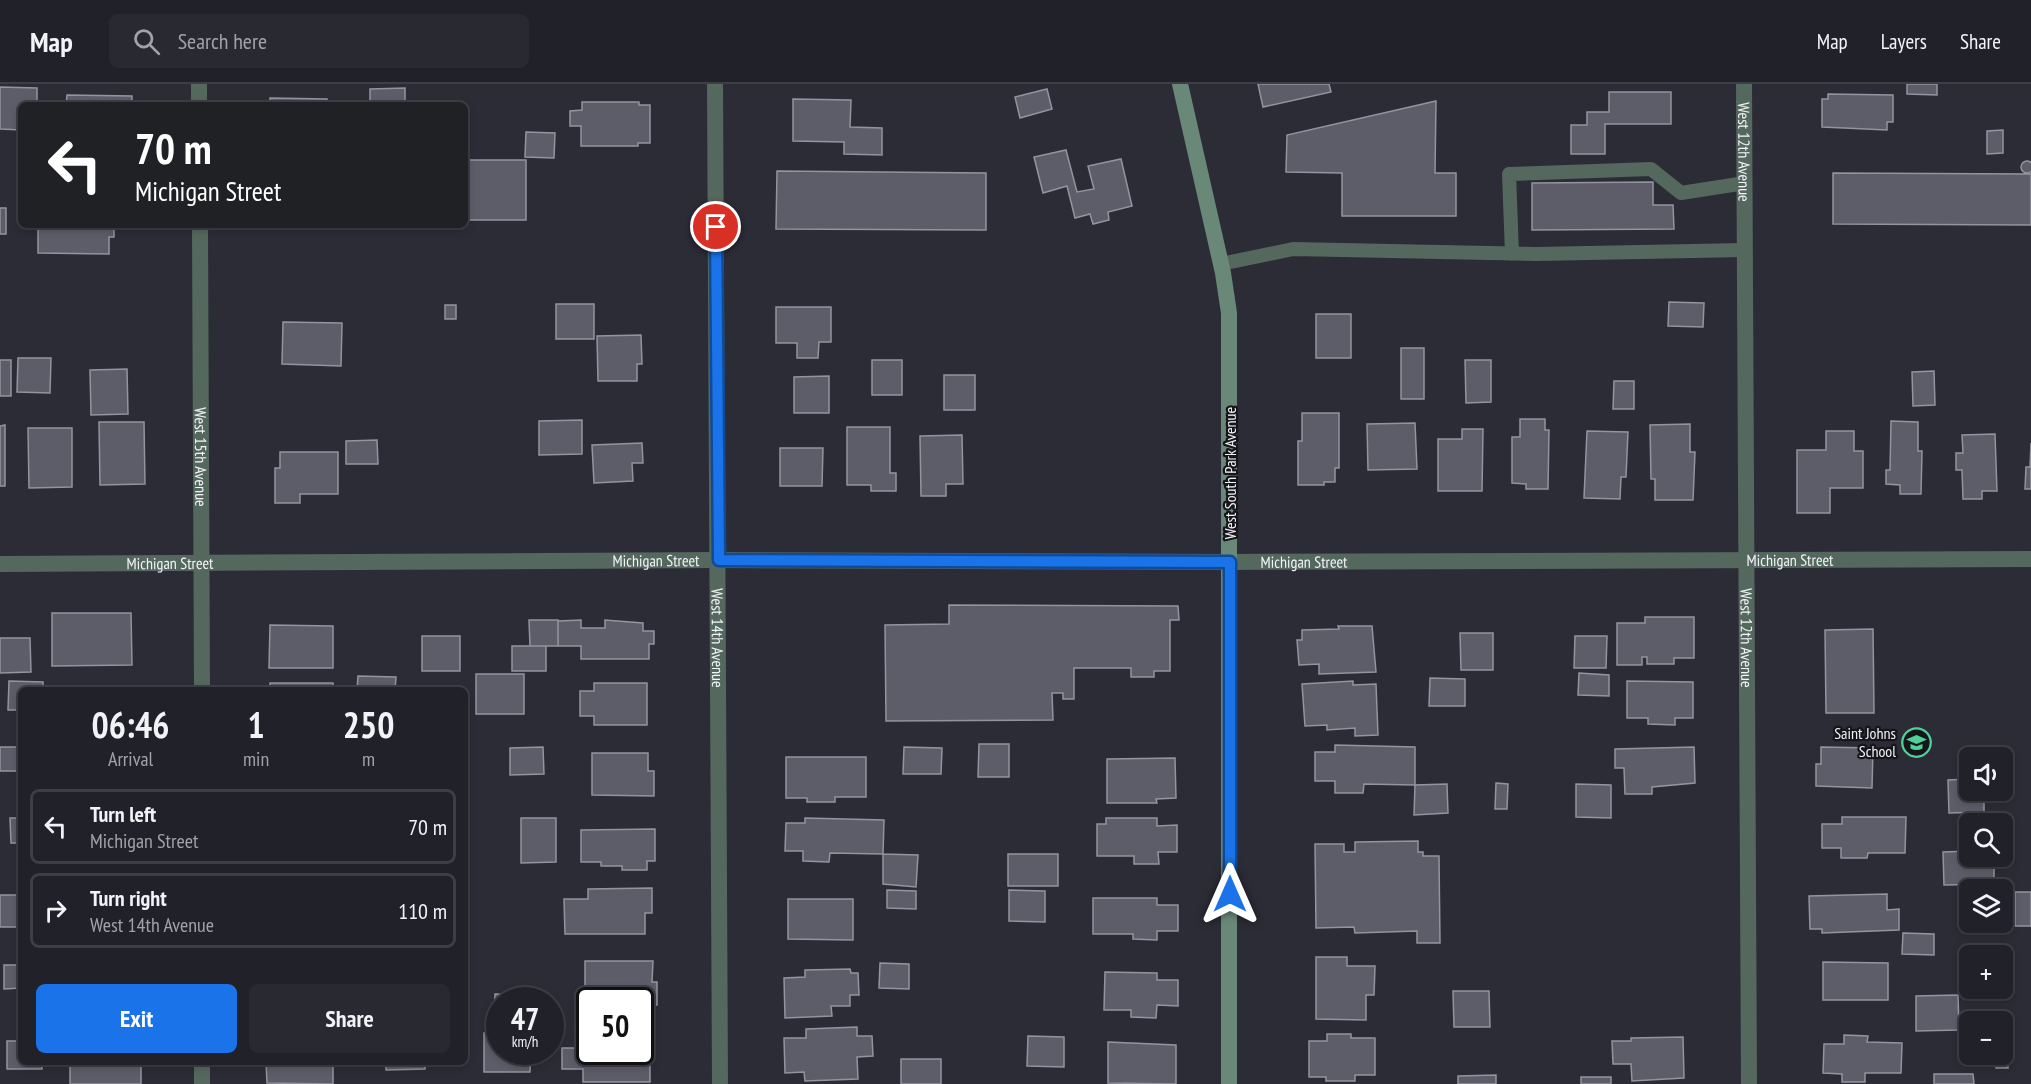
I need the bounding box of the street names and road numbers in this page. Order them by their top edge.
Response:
street label: West 12th Avenue [1734,102,1755,202]
street label: West 15th Avenue [191,407,211,507]
street label: West South Park Avenue [1220,407,1240,539]
street label: Michigan Street [613,550,700,571]
street label: Michigan Street [1747,550,1834,570]
street label: Michigan Street [1261,552,1348,572]
street label: Michigan Street [127,553,214,573]
street label: West 14th Avenue [708,588,728,688]
street label: West 12th Avenue [1737,588,1757,688]

